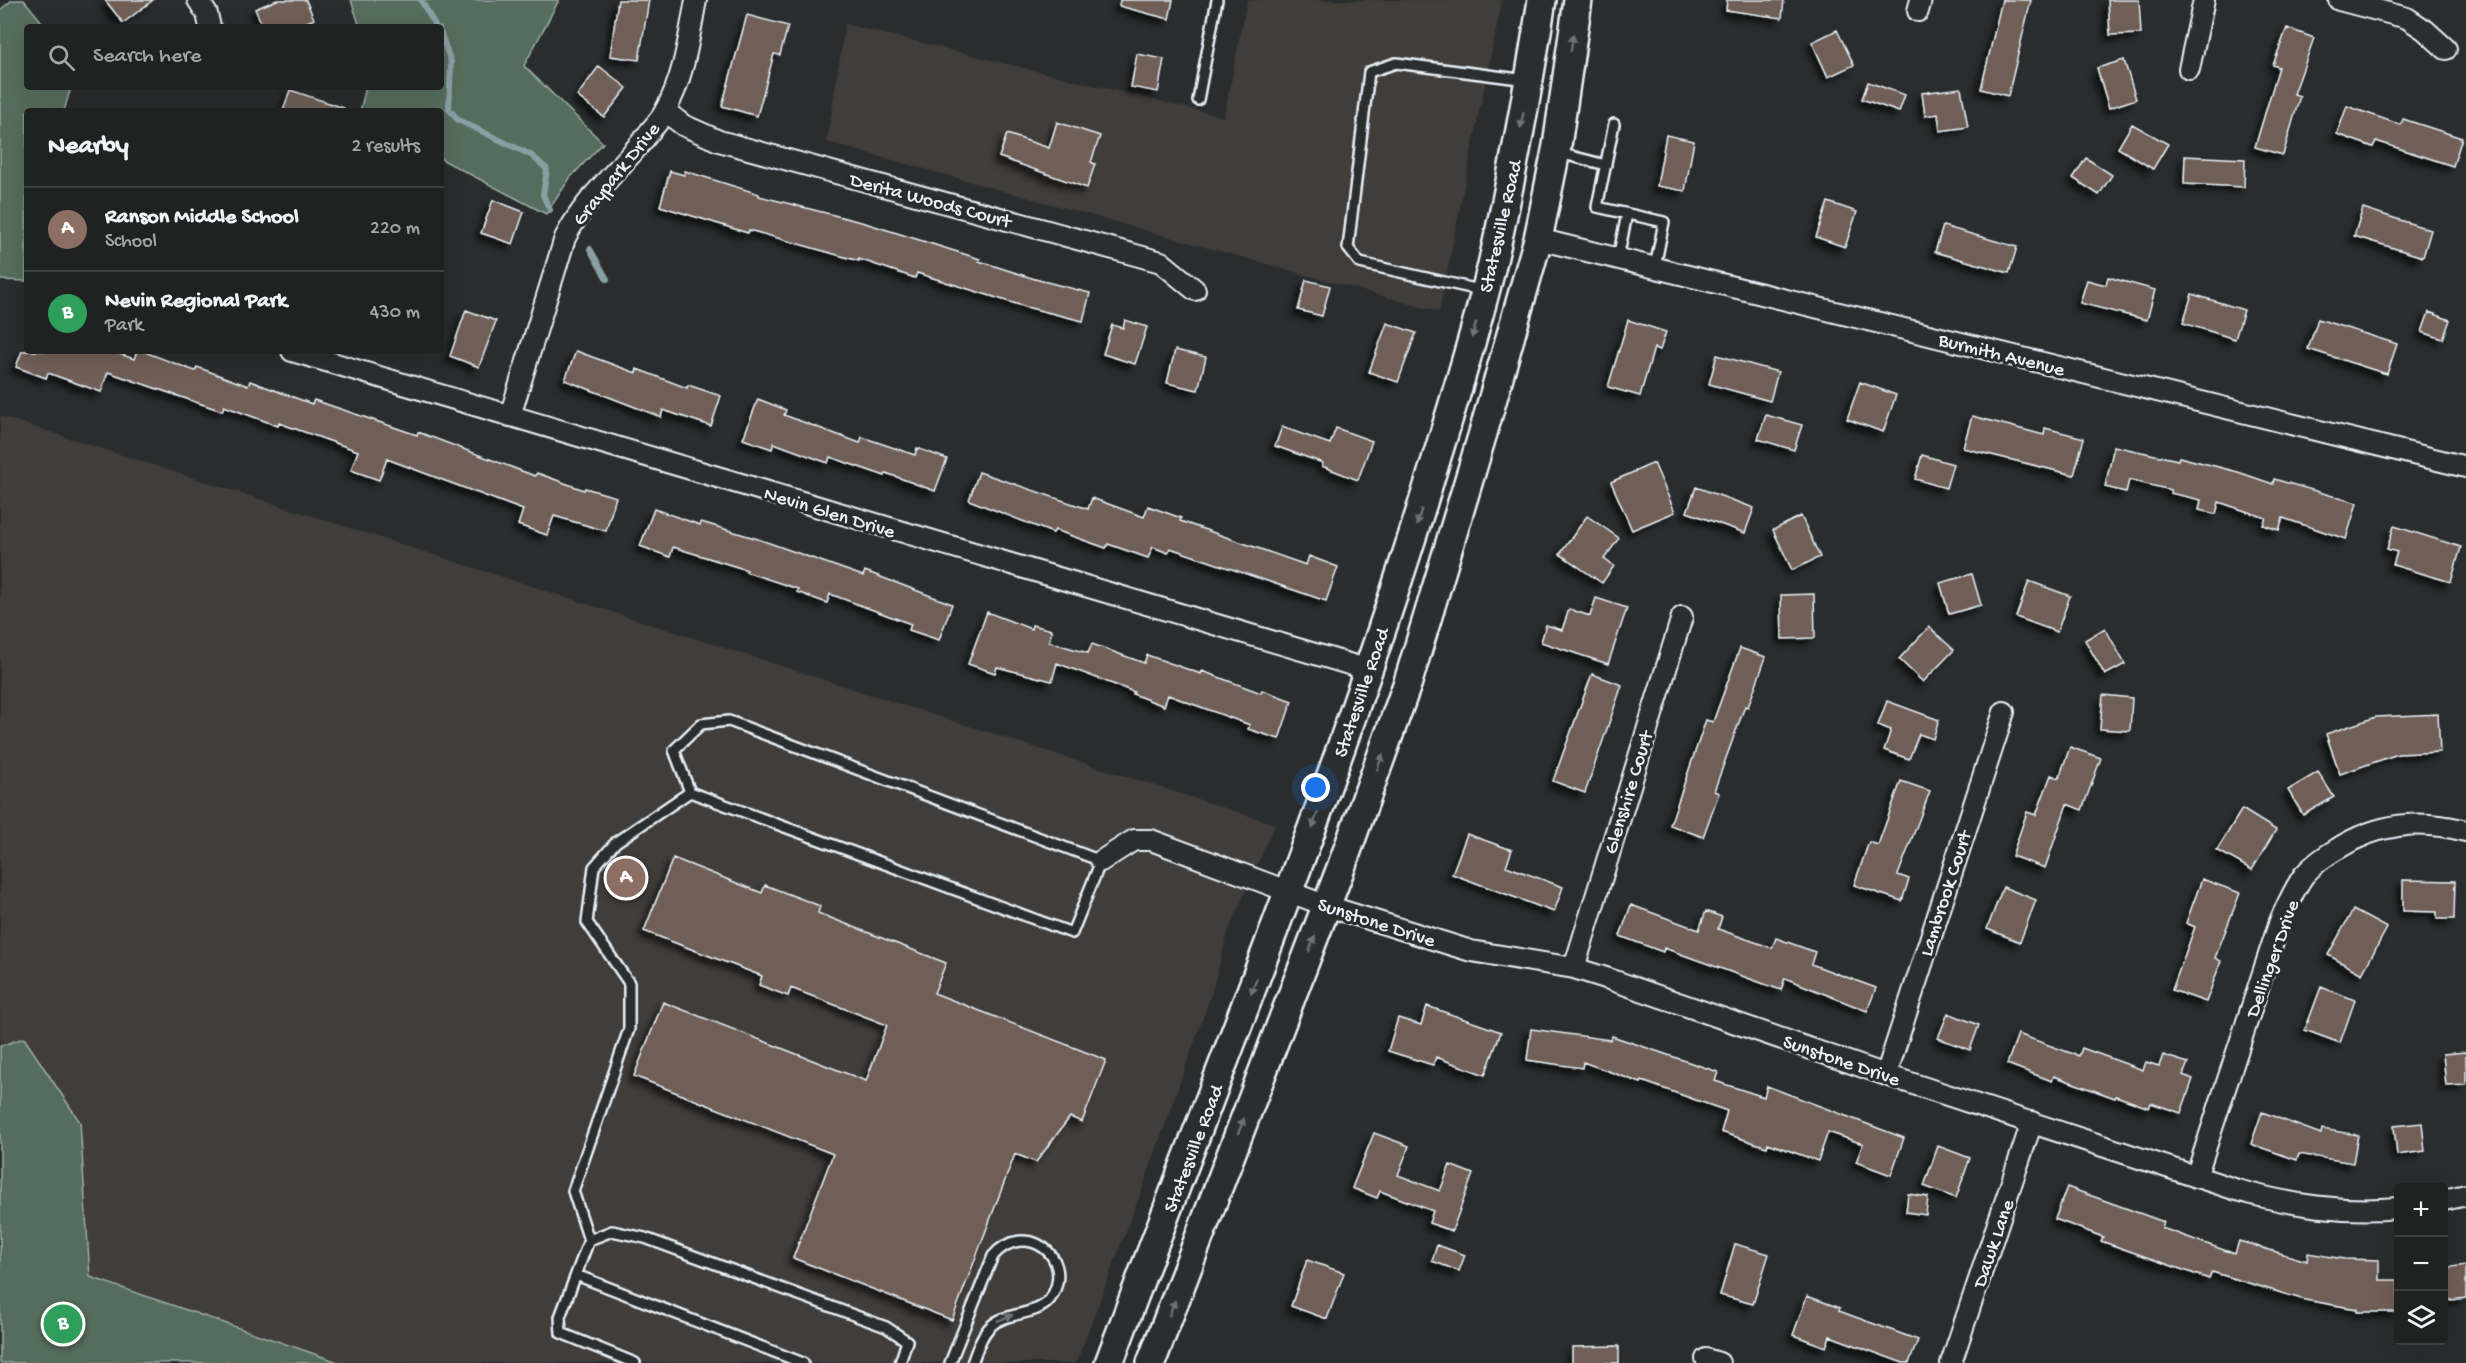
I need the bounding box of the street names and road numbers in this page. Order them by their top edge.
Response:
street label: Graypark Drive [569,119,667,231]
street label: Statesville Road [1476,156,1529,295]
street label: Derita Woods Court [845,169,1015,235]
street label: Burmith Avenue [1935,329,2067,383]
street label: Nevin Glen Drive [761,483,898,545]
street label: Statesville Road [1330,623,1397,761]
street label: Glenshire Court [1601,727,1660,857]
street label: Lambrook Court [1916,827,1979,960]
street label: Sunstone Drive [1314,895,1438,954]
street label: Dellinger Drive [2242,897,2306,1023]
street label: Sunstone Drive [1779,1032,1903,1093]
street label: Statesville Road [1160,1080,1231,1216]
street label: Dawk Lane [1969,1196,2021,1293]

